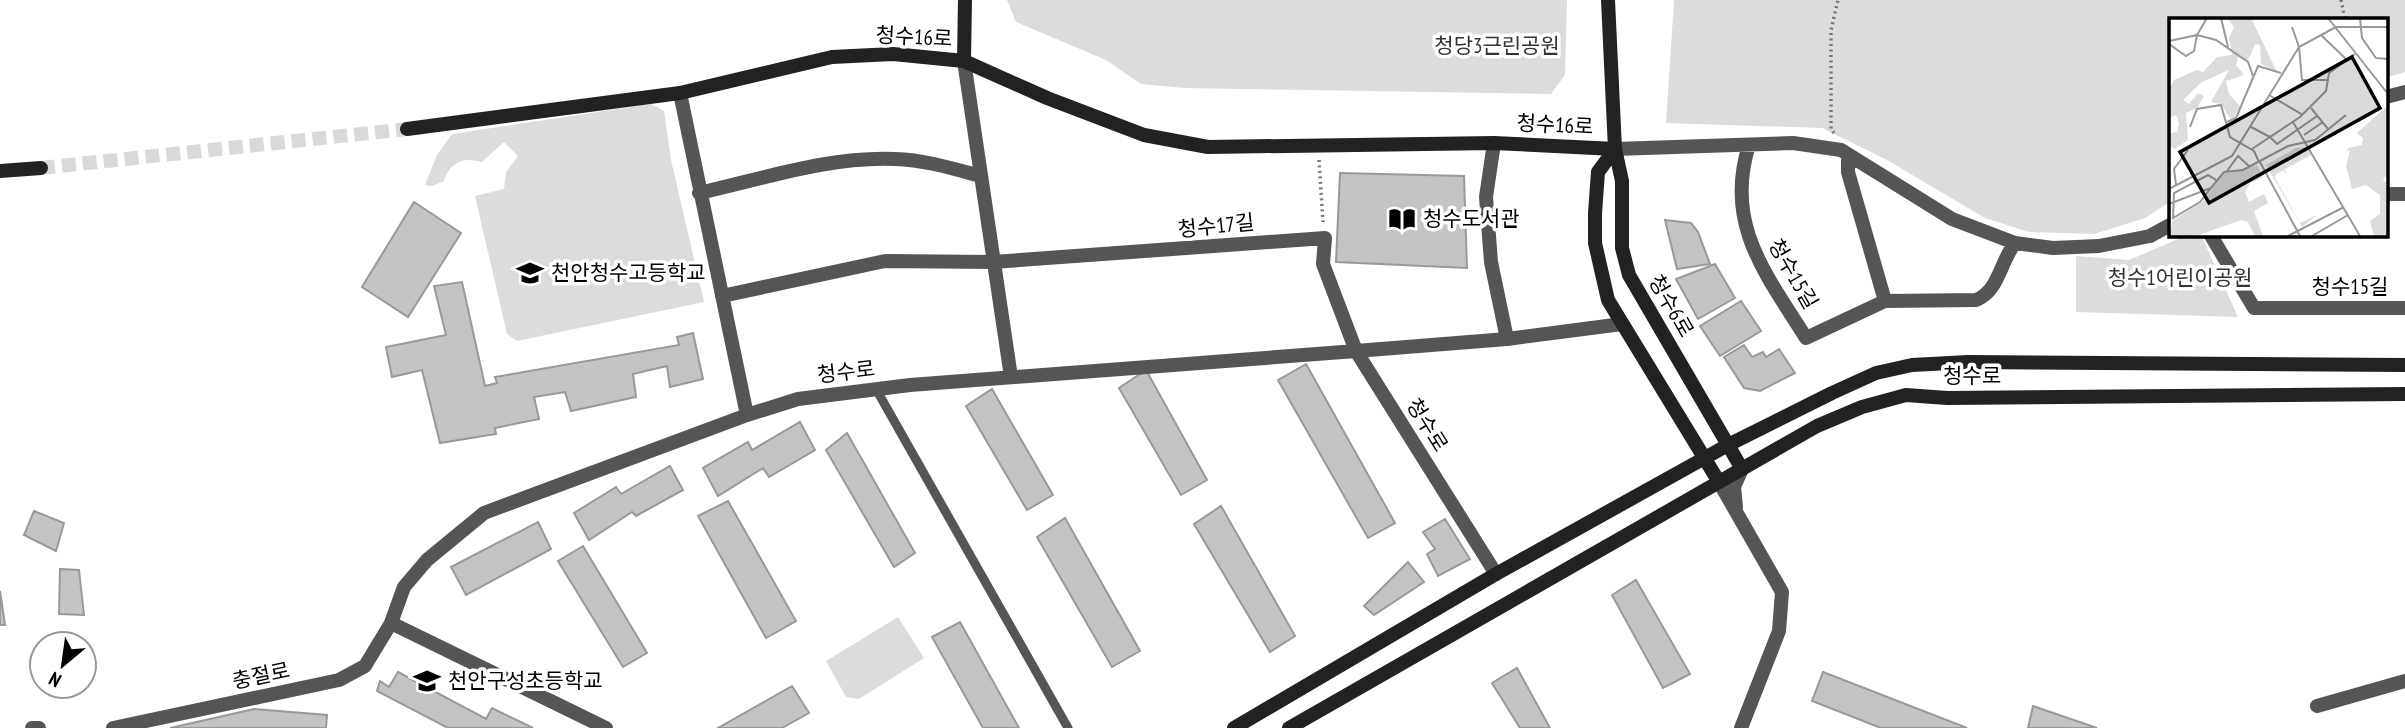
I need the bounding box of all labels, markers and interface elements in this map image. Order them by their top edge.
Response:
inset map [2169,18,2388,236]
street label: 청수16로 [875,21,953,52]
park label: 청당3근린공원 [1434,32,1560,59]
street label: 청수16로 [1516,109,1594,140]
library icon: 청수도서관 [1387,204,1417,234]
place label: 청수도서관 [1423,205,1520,232]
street label: 청수17길 [1176,208,1256,243]
street label: 청수15길 [1763,234,1824,314]
school or university icon: 천안청수고등학교 [515,258,545,288]
place label: 천안청수고등학교 [551,259,706,286]
park label: 청수1어린이공원 [2108,264,2252,291]
street label: 청수6로 [1643,270,1700,342]
street label: 청수15길 [2312,273,2388,300]
street label: 청수로 [816,355,876,388]
street label: 청수로 [1943,362,2001,389]
street label: 청수로 [1401,393,1454,456]
north arrow [28,630,98,700]
street label: 충절로 [230,656,292,695]
school or university icon: 천안구성초등학교 [412,666,442,696]
text: N [44,667,65,693]
place label: 천안구성초등학교 [448,667,603,694]

